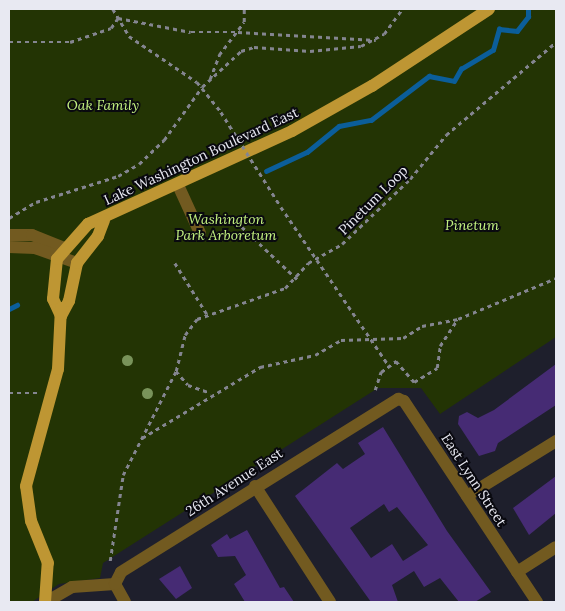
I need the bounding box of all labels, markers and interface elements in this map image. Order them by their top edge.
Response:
park label: Oak Family [67,97,139,113]
street label: Lake Washington Boulevard East [101,104,301,208]
street label: Pinetum Loop [335,162,411,238]
park label: Washington Park Arboretum [175,211,277,243]
park label: Pinetum [445,217,499,233]
street label: East Lynn Street [438,431,510,529]
street label: 26th Avenue East [182,444,286,520]

